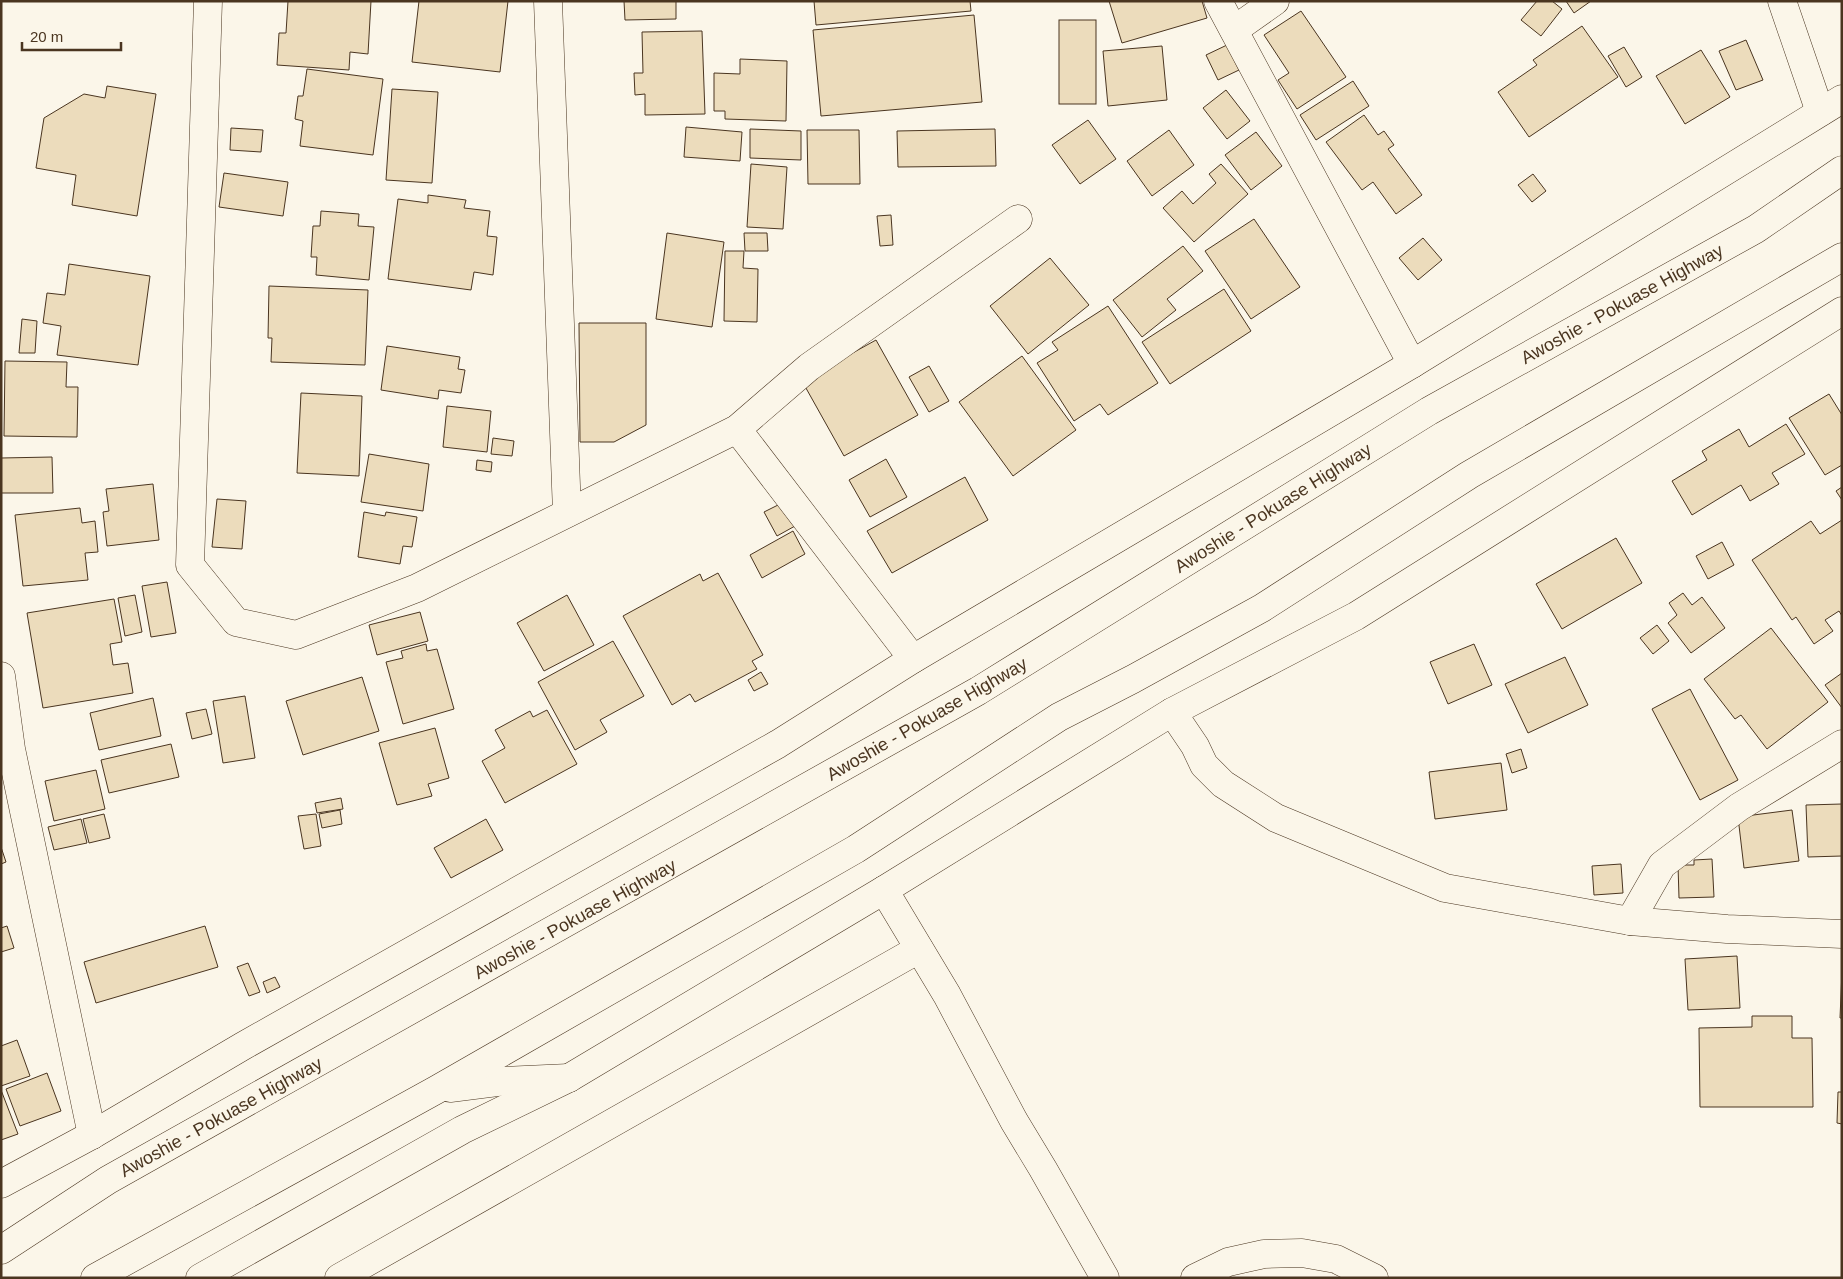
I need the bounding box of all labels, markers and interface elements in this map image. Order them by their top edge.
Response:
scale bar [22,20,121,52]
text: 20 m [30,28,63,45]
street label: Awoshie - Pokuase Highway [1518,240,1726,368]
street label: Awoshie - Pokuase Highway [1171,439,1375,577]
street label: Awoshie - Pokuase Highway [823,653,1031,785]
street label: Awoshie - Pokuase Highway [471,855,679,983]
street label: Awoshie - Pokuase Highway [117,1053,325,1181]

